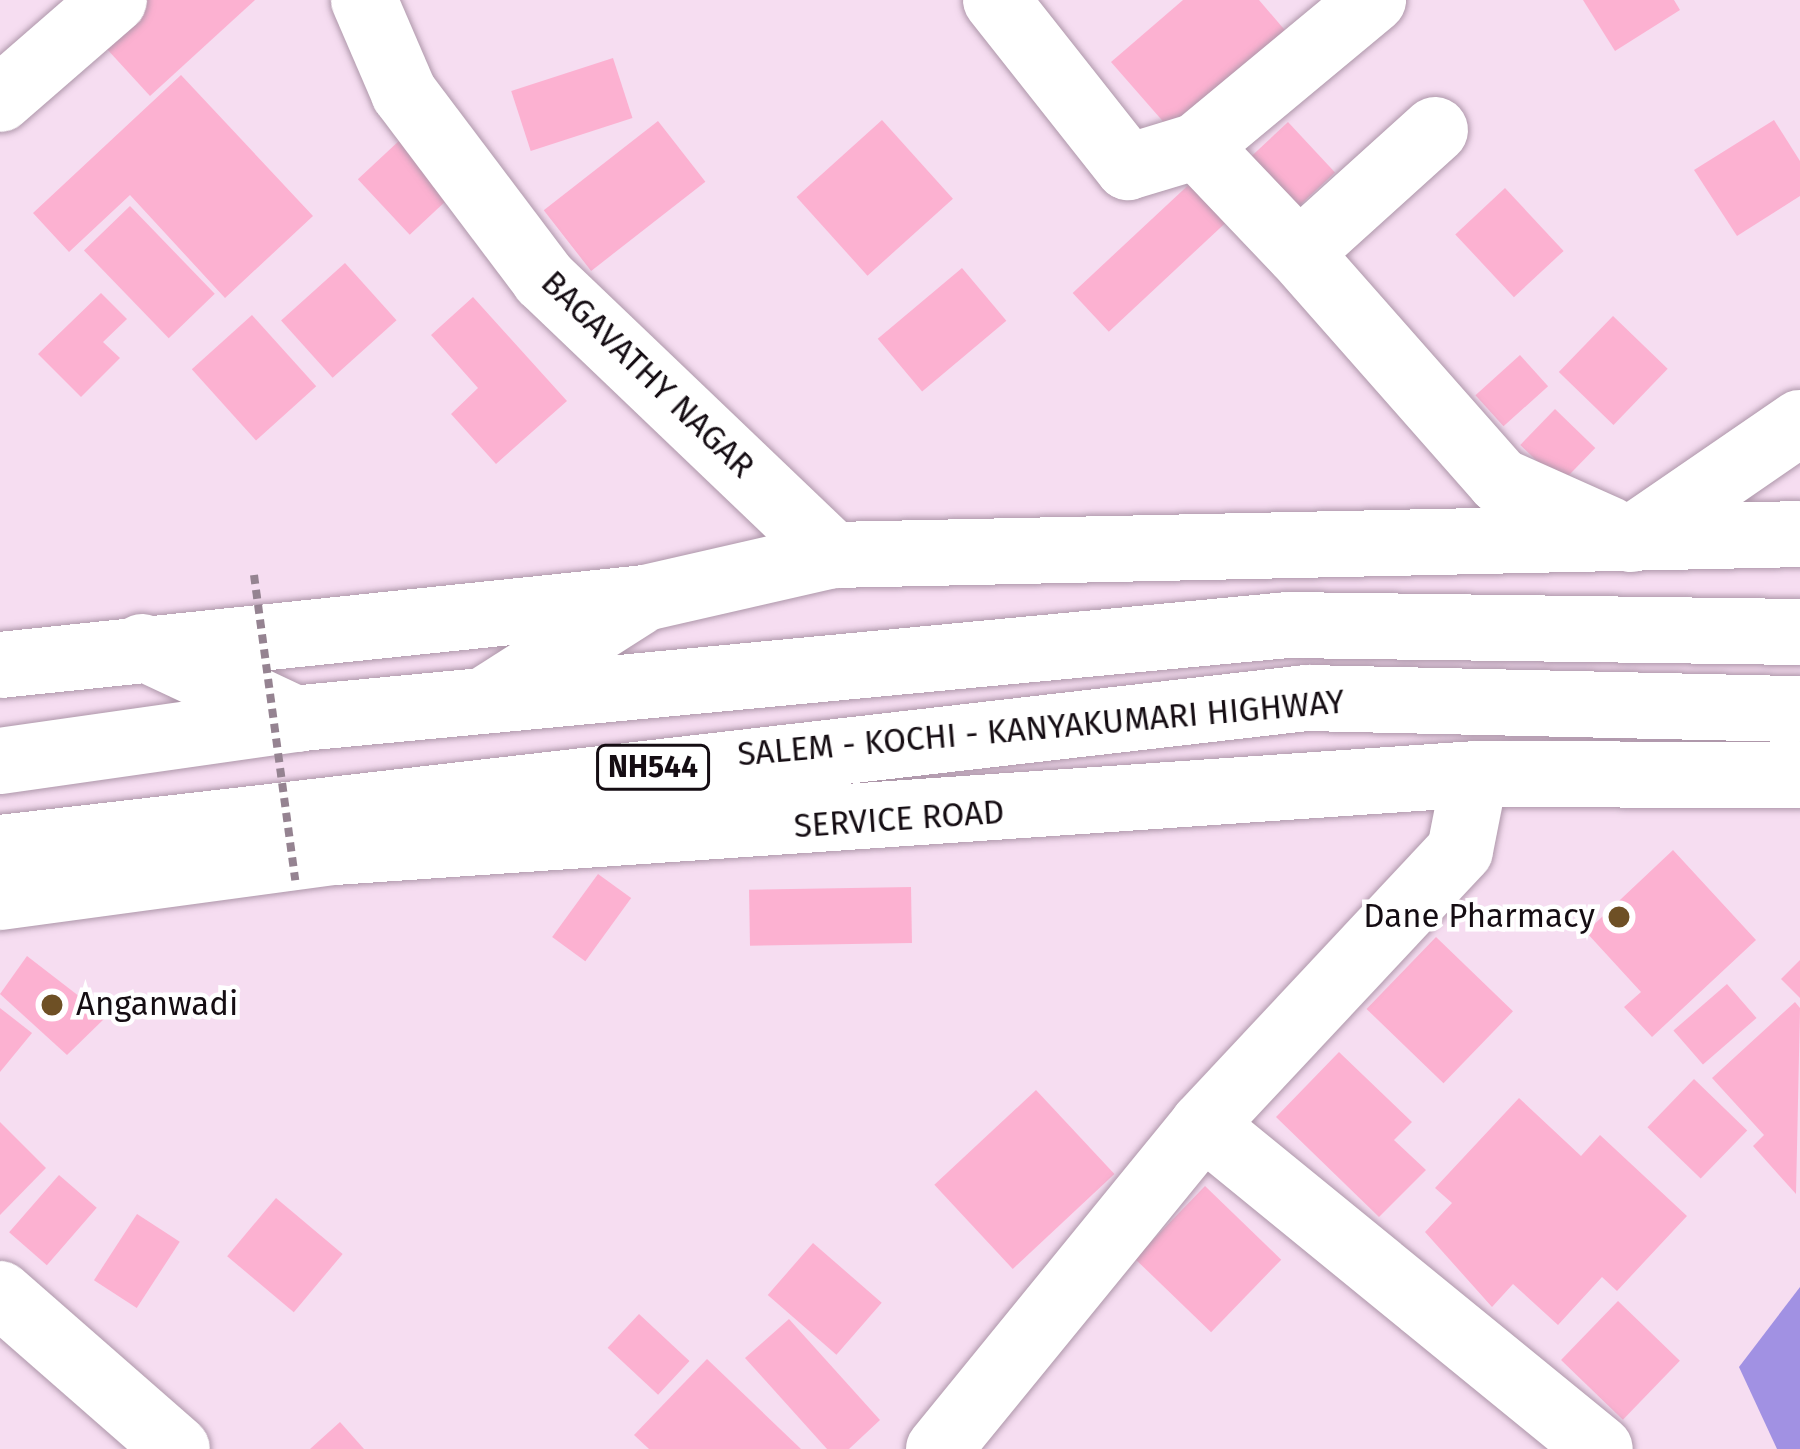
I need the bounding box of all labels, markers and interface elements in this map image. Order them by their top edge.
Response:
street label: BAGAVATHY NAGAR [533,263,761,487]
street label: SALEM - KOCHI - KANYAKUMARI HIGHWAY [736,683,1346,775]
road number: NH544 [596,743,710,791]
street label: SERVICE ROAD [793,793,1005,847]
place label: Dane Pharmacy [1363,897,1595,937]
marker: Dane Pharmacy [1606,904,1632,930]
place label: Anganwadi [76,985,238,1025]
marker: Anganwadi [39,992,65,1018]

